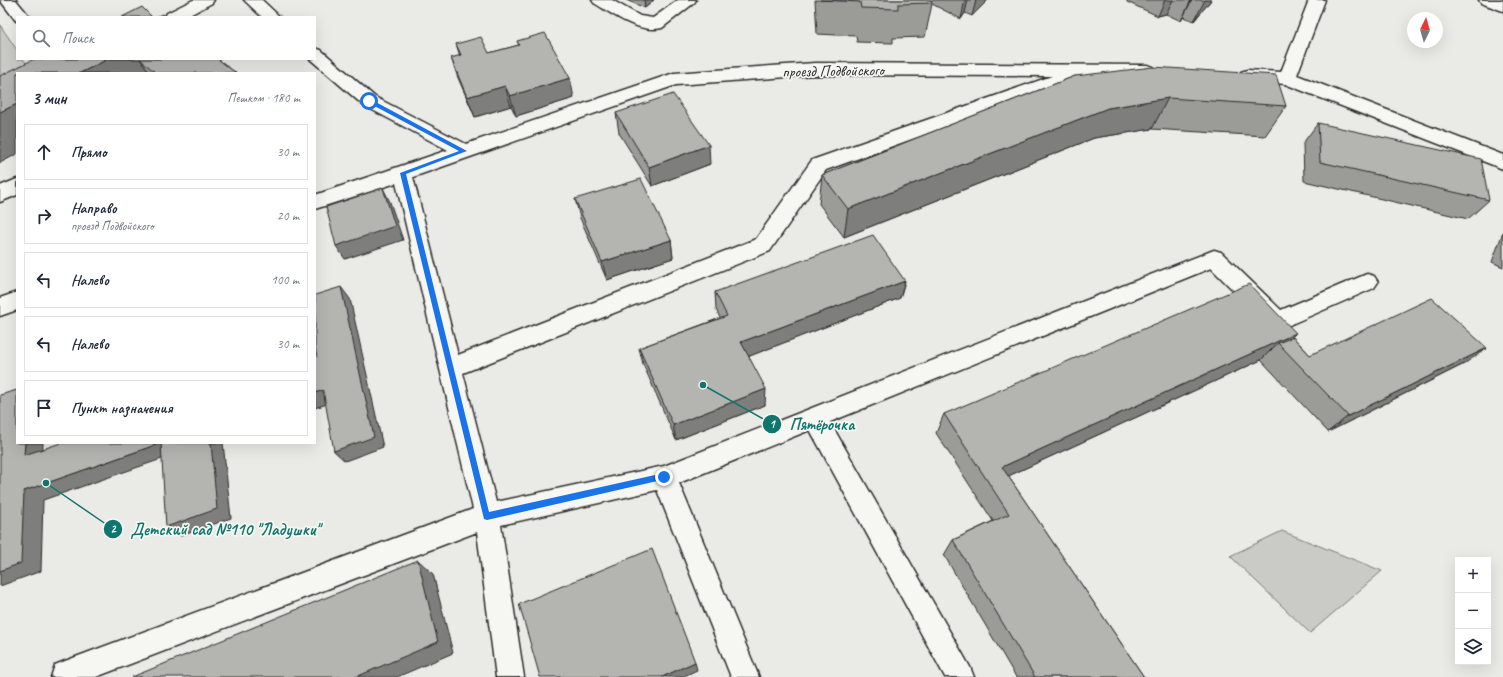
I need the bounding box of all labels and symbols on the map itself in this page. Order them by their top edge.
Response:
north arrow [1407,12,1443,48]
street label: проезд Подвойского [782,60,886,82]
route start [360,92,378,110]
callout: Пятёрочка [762,410,863,439]
text: Пятёрочка [789,414,856,435]
text: 1 [769,416,776,432]
route end [655,468,673,486]
callout: Детский сад №110 "Ладушки" [103,514,328,543]
text: Детский сад №110 "Ладушки" [130,519,324,540]
text: 2 [110,521,117,537]

